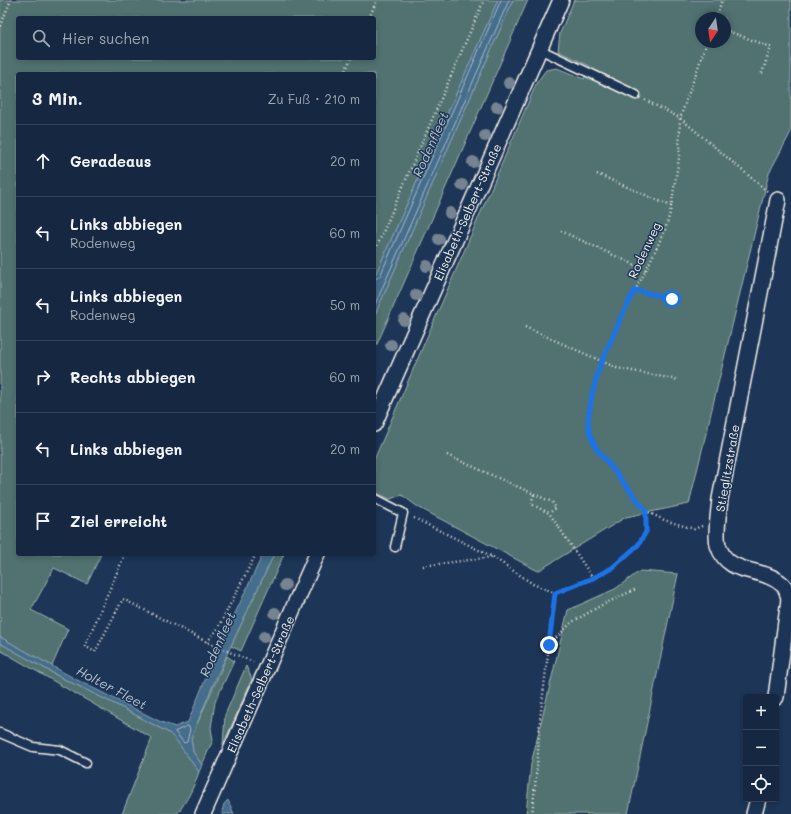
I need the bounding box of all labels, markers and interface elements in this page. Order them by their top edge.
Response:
north arrow [695,12,731,48]
search box [16,16,376,60]
icon: search [30,27,52,49]
text: Hier suchen [62,28,149,48]
text: 3 Min. [32,87,83,109]
text: Zu Fuß · 210 m [268,90,360,107]
water label: Rodenfleet [408,109,452,179]
street label: Elisabeth-Selbert-Straße [430,141,504,283]
icon: ahead [32,150,54,172]
text: Geradeaus [70,151,151,171]
text: 20 m [330,152,360,169]
text: Links abbiegen [70,214,182,234]
street label: Rodenweg [624,219,664,281]
icon: left [32,222,54,244]
text: 60 m [330,224,360,241]
text: Rodenweg [70,234,135,251]
text: Links abbiegen [70,286,182,306]
route start [663,290,681,308]
icon: left [32,294,54,316]
text: 50 m [330,296,360,313]
text: Rodenweg [70,306,135,323]
icon: right [32,366,54,388]
text: Rechts abbiegen [70,367,195,387]
text: 60 m [330,368,360,385]
street label: Stieglitzstraße [711,423,743,513]
icon: left [32,438,54,460]
text: Links abbiegen [70,439,182,459]
text: 20 m [330,440,360,457]
icon: arrive [32,510,54,532]
text: Ziel erreicht [70,511,167,531]
water label: Rodenfleet [195,609,239,679]
street label: Elisabeth-Selbert-Straße [223,613,297,755]
route end [540,636,558,654]
water label: Holter Fleet [74,661,150,713]
map controls [743,694,779,802]
button: + [743,694,779,730]
button: − [743,730,779,766]
button: locate [743,766,779,802]

